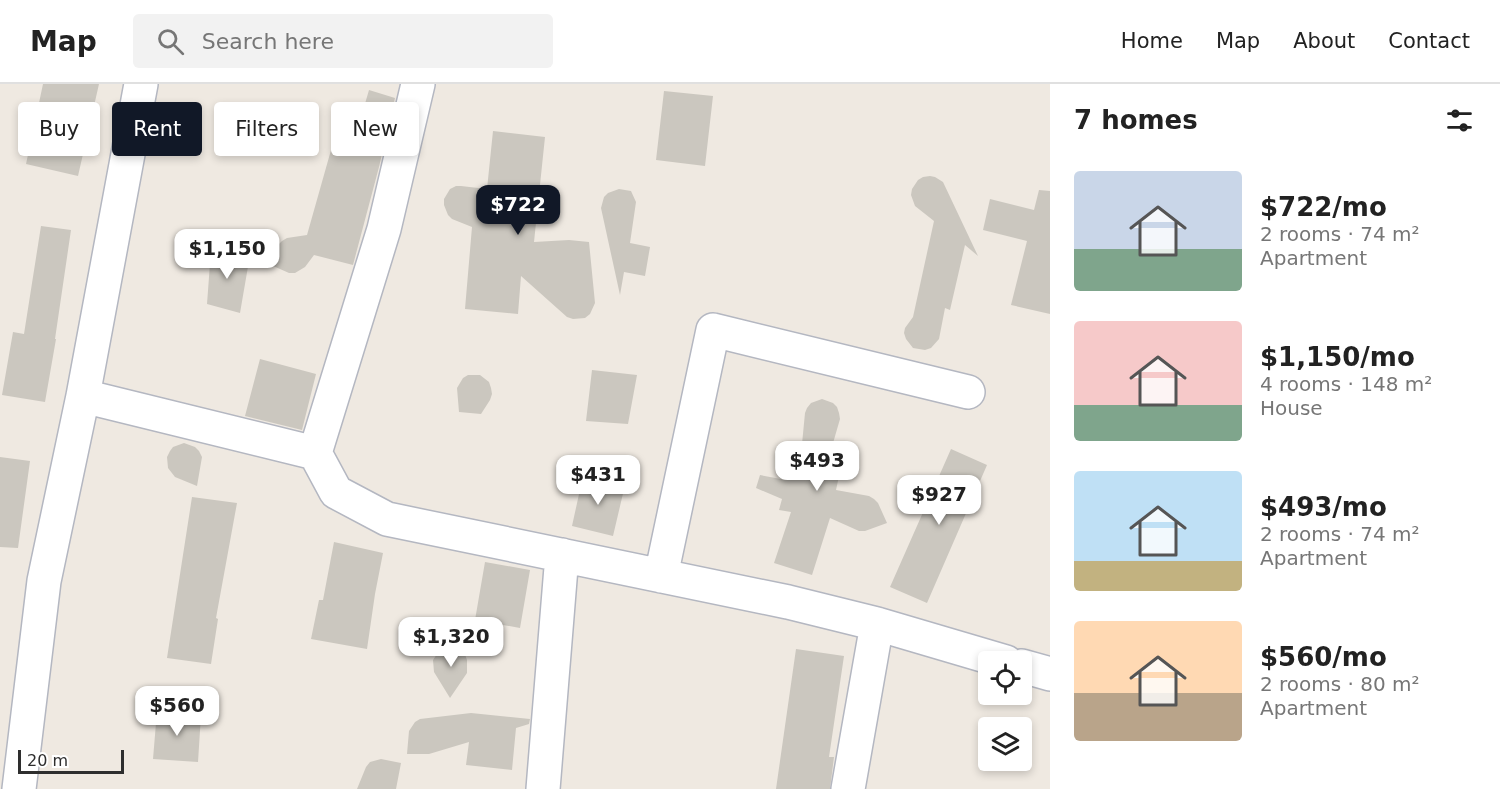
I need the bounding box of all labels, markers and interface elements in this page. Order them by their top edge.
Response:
search box [133,14,553,68]
text: Map [30,25,97,58]
icon: search [154,25,187,58]
text: Search here [202,29,334,54]
text: Home [1121,29,1183,53]
text: Map [1216,29,1260,53]
text: About [1293,29,1355,53]
text: Contact [1388,29,1470,53]
chip: Buy [18,102,100,156]
chip: Rent [112,102,202,156]
chip: Filters [214,102,319,156]
chip: New [331,102,419,156]
icon: filters [1443,104,1476,137]
text: 7 homes [1074,105,1198,135]
pin: $722 [482,185,554,236]
text: $722 [490,192,546,216]
text: $722/mo [1260,192,1387,222]
icon: home [1122,195,1194,267]
text: 2 rooms · 74 m² [1260,222,1420,246]
pin: $1,150 [178,229,276,280]
text: $1,150 [188,236,266,260]
text: Apartment [1260,246,1367,270]
text: $1,150/mo [1260,342,1415,372]
icon: home [1122,345,1194,417]
text: 4 rooms · 148 m² [1260,372,1432,396]
text: House [1260,396,1323,420]
pin: $493 [781,441,853,492]
text: $493 [789,448,845,472]
pin: $431 [562,455,634,506]
text: $431 [570,462,626,486]
pin: $927 [903,475,975,526]
text: $927 [911,482,967,506]
text: $493/mo [1260,492,1387,522]
icon: home [1122,495,1194,567]
text: 2 rooms · 74 m² [1260,522,1420,546]
text: Apartment [1260,546,1367,570]
pin: $1,320 [402,617,500,668]
text: $1,320 [412,624,490,648]
text: $560/mo [1260,642,1387,672]
icon: home [1122,645,1194,717]
map controls [978,651,1032,771]
button: locate [978,651,1032,705]
text: 2 rooms · 80 m² [1260,672,1420,696]
pin: $560 [141,686,213,737]
text: $560 [149,693,205,717]
text: Apartment [1260,696,1367,720]
button: layers [978,717,1032,771]
scale bar [18,747,124,774]
text: 20 m [27,751,68,770]

